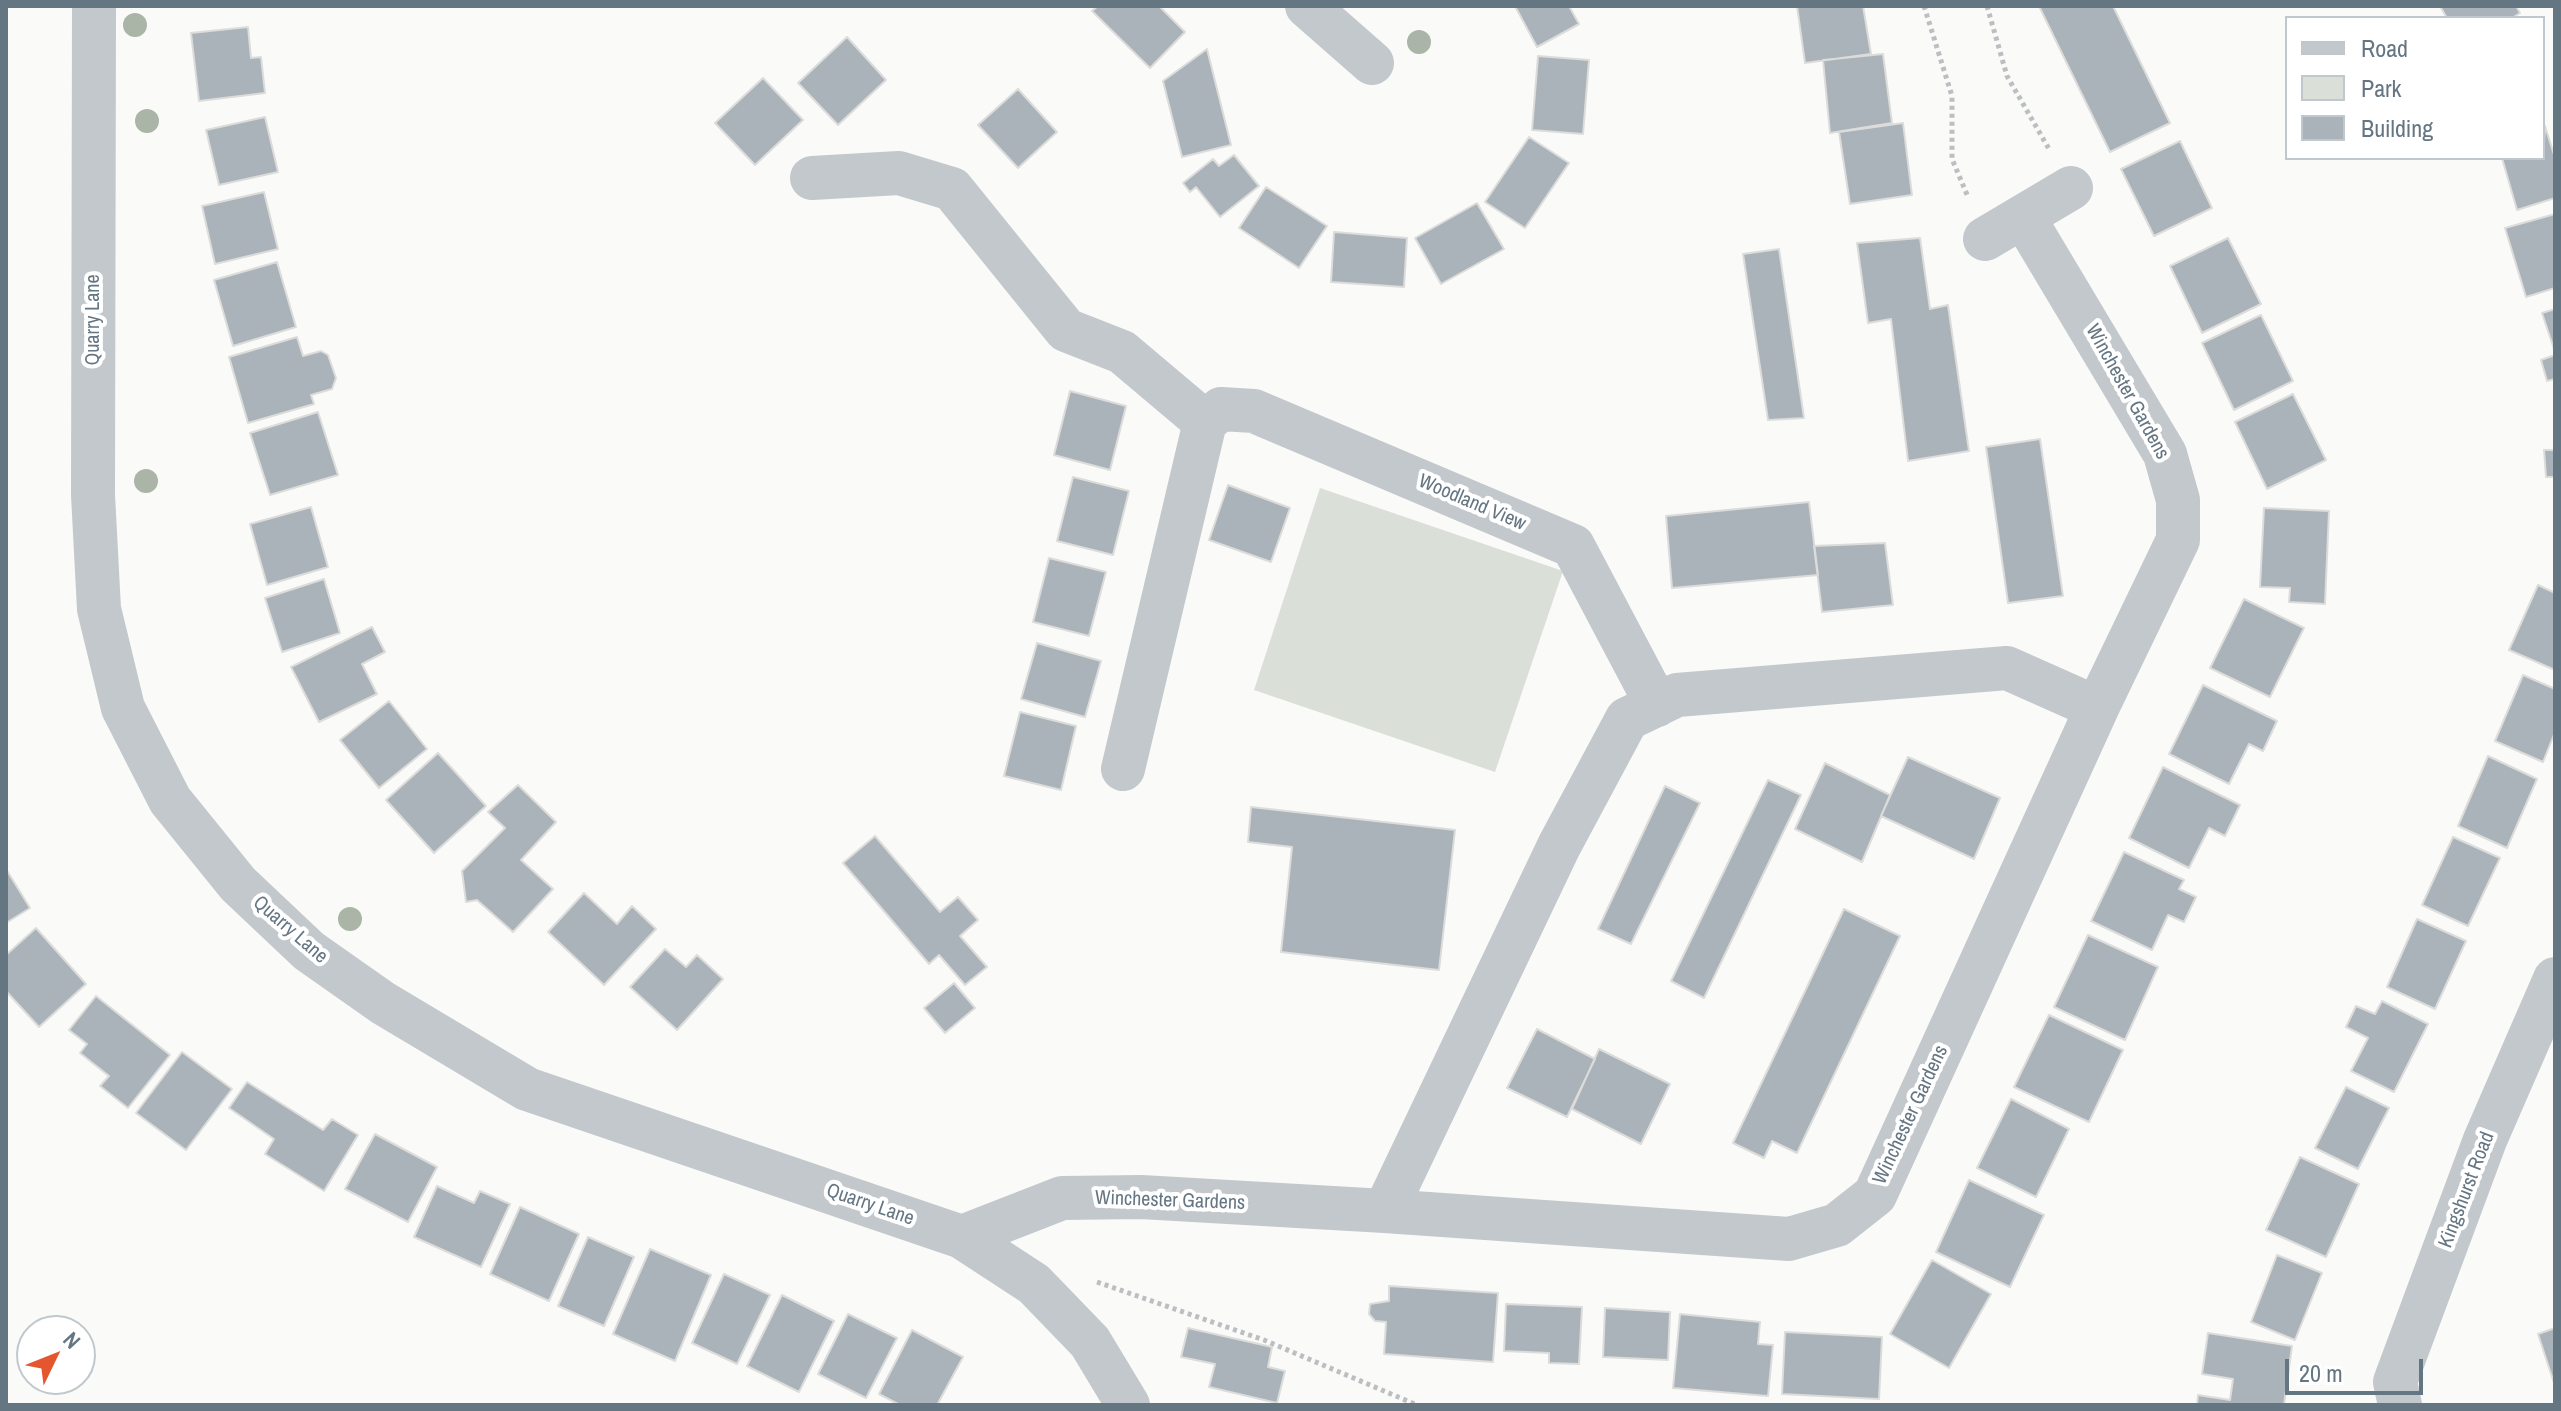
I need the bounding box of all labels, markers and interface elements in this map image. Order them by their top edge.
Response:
legend [2285,16,2545,160]
text: Road [2361,32,2408,64]
text: Park [2361,72,2401,104]
text: Building [2361,112,2433,144]
street label: Quarry Lane [82,274,106,366]
street label: Winchester Gardens [2080,320,2174,464]
street label: Woodland View [1415,470,1529,536]
street label: Quarry Lane [248,891,332,969]
street label: Winchester Gardens [1868,1042,1954,1188]
street label: Kingshurst Road [2434,1129,2500,1251]
street label: Quarry Lane [823,1179,917,1231]
street label: Winchester Gardens [1094,1186,1246,1216]
north arrow [16,1315,96,1395]
text: N [57,1325,88,1355]
scale bar [2289,1343,2427,1393]
text: 20 m [2299,1357,2343,1389]

